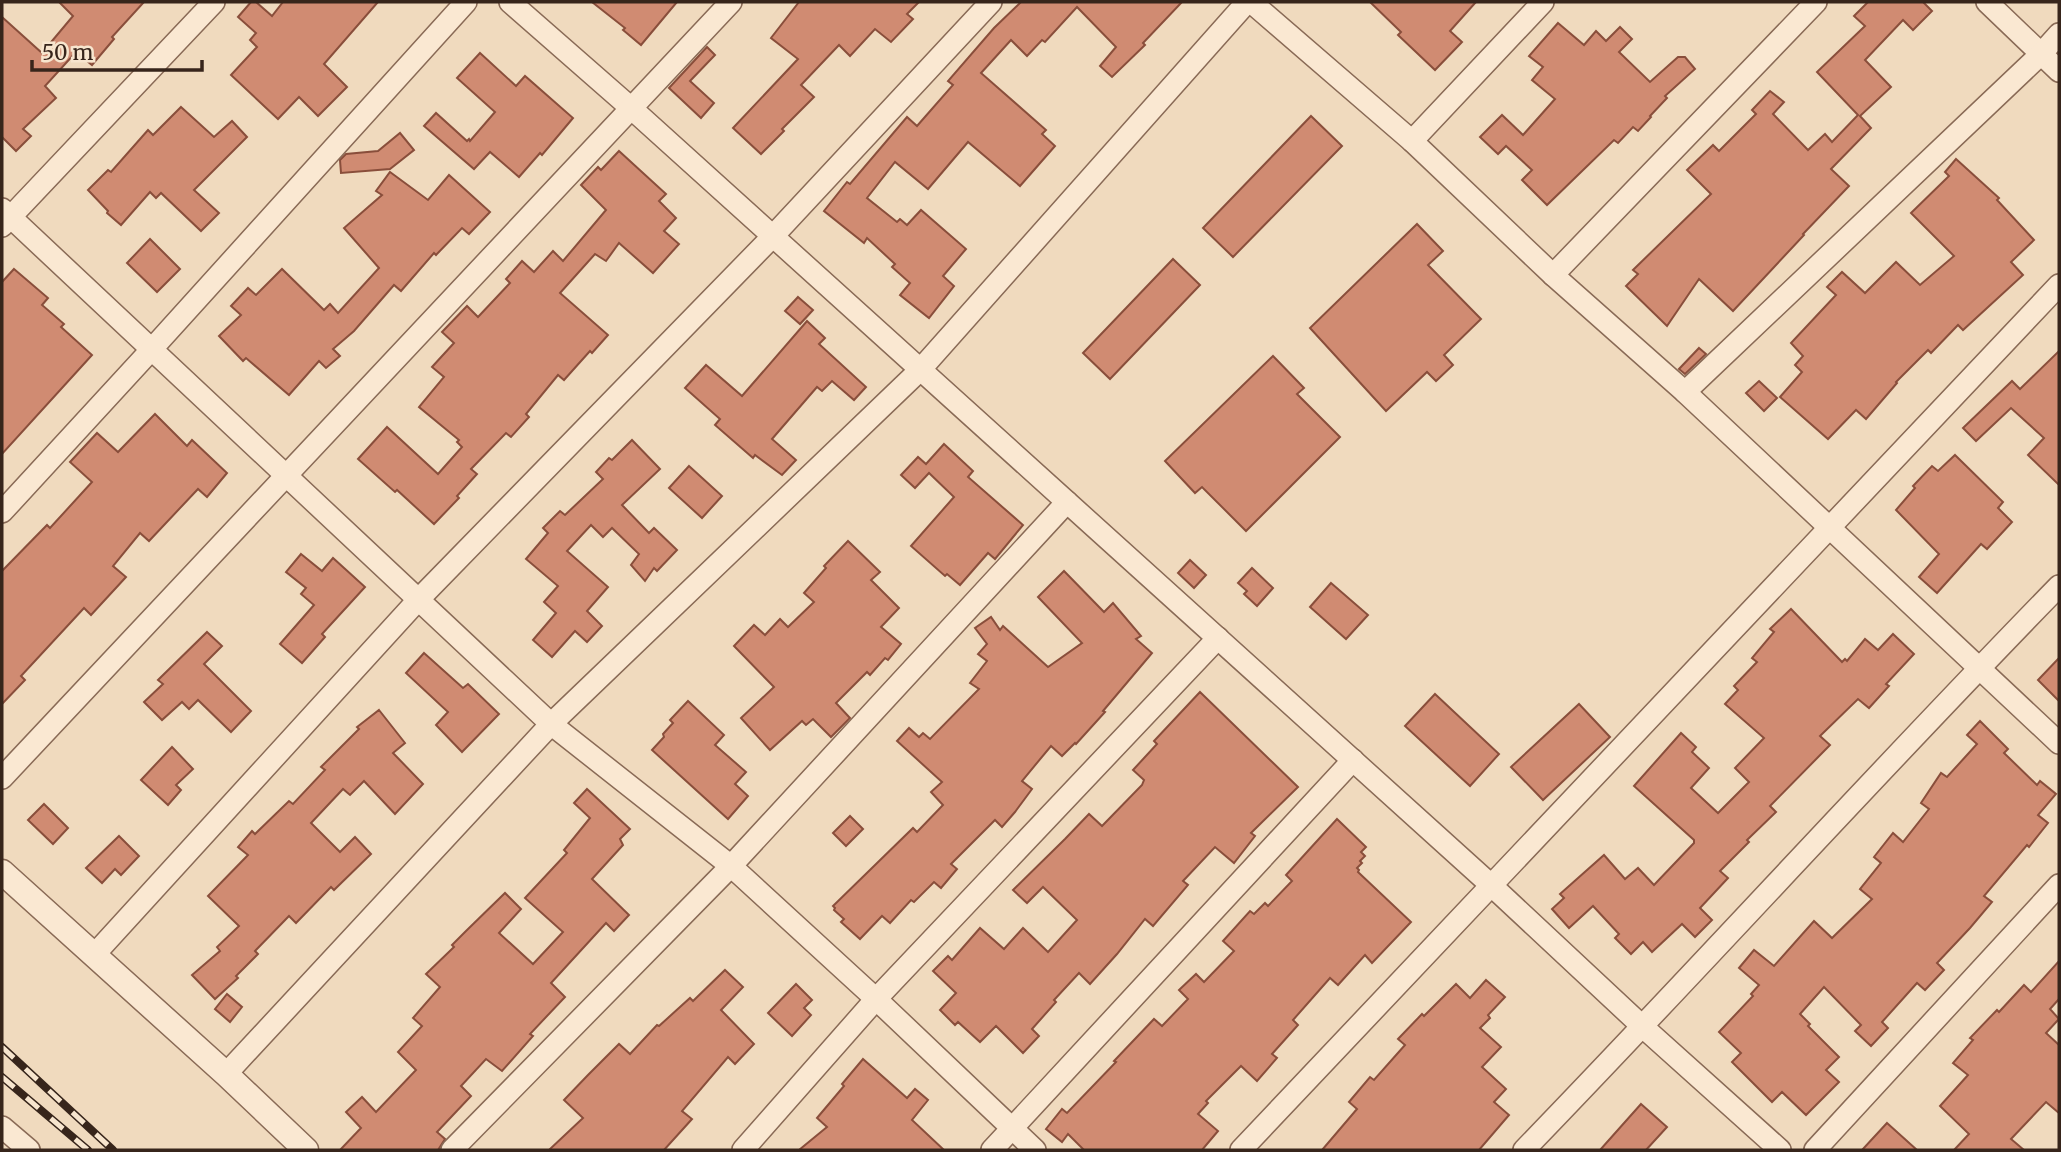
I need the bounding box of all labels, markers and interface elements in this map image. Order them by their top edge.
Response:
scale bar [32,28,201,72]
text: 50 m [42,39,93,66]

